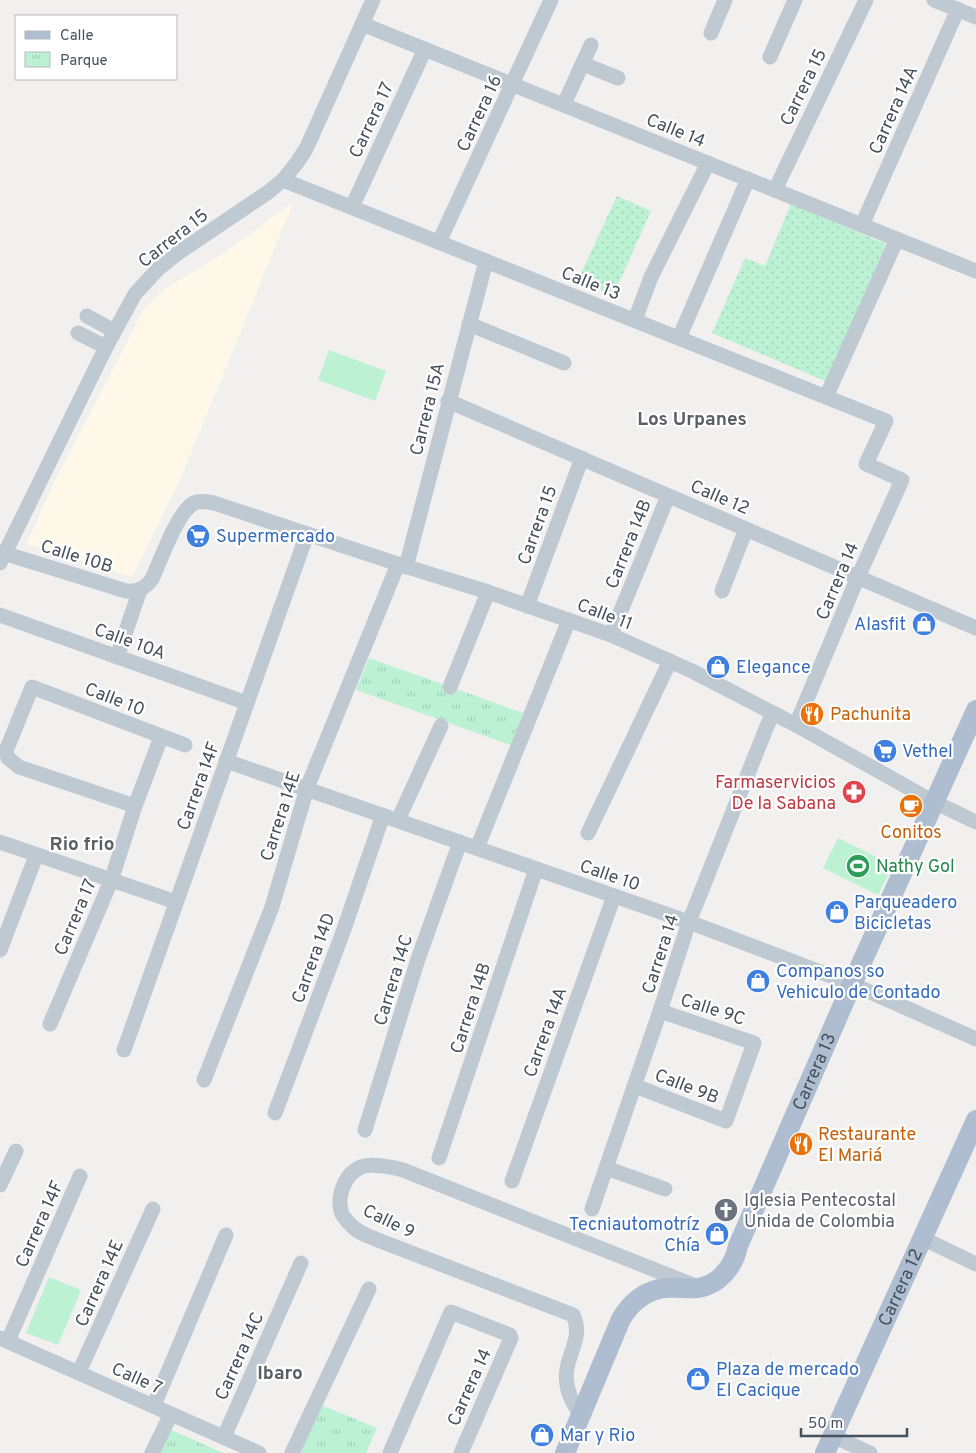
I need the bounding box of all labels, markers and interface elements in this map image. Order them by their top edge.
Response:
legend [15,15,178,80]
text: Calle [60,27,94,46]
street label: Carrera 15 [776,45,833,130]
text: Parque [60,52,108,71]
street label: Carrera 14A [865,63,924,158]
street label: Carrera 16 [453,71,508,156]
street label: Carrera 17 [345,79,400,162]
street label: Calle 14 [642,109,708,154]
street label: Carrera 15 [134,205,214,274]
street label: Calle 13 [557,262,623,307]
street label: Carrera 15A [406,361,451,458]
district label: Los Urpanes [637,408,747,432]
street label: Calle 12 [686,476,753,521]
street label: Carrera 15 [513,483,563,568]
street label: Carrera 14B [601,497,658,593]
supermarket icon: Supermercado [185,523,211,549]
place label: Supermercado [216,526,335,549]
street label: Calle 10B [38,536,116,579]
street label: Carrera 14 [812,539,865,624]
street label: Calle 11 [573,594,636,637]
shop icon: Alasfit [911,611,937,637]
place label: Alasfit [854,614,906,637]
street label: Calle 10A [91,619,168,666]
shop icon: Elegance [705,654,731,680]
place label: Elegance [736,657,811,680]
street label: Calle 10 [81,678,148,722]
restaurant icon: Pachunita [799,701,825,727]
place label: Pachunita [830,704,911,727]
supermarket icon: Vethel [872,738,898,764]
street label: Carrera 14F [173,739,226,834]
place label: Vethel [902,741,953,764]
street label: Carrera 14E [256,769,307,864]
place label: Farmaservicios De la Sabana [715,772,836,816]
pharmacy icon: Farmaservicios De la Sabana [841,779,867,805]
cafe icon: Conitos [898,793,924,819]
place label: Conitos [880,822,942,845]
district label: Rio frio [50,833,114,857]
sports icon: Nathy Gol [845,853,871,879]
street label: Calle 10 [576,855,643,898]
place label: Nathy Gol [876,856,955,879]
street label: Carrera 17 [50,876,103,959]
place label: Parqueadero Bicicletas [854,892,957,936]
shop icon: Parqueadero Bicicletas [824,899,850,925]
street label: Carrera 14D [287,910,341,1007]
street label: Carrera 14 [638,912,685,997]
street label: Carrera 14C [370,932,419,1029]
street label: Carrera 14B [446,960,497,1057]
place label: Companos so Vehiculo de Contado [776,961,940,1005]
shop icon: Companos so Vehiculo de Contado [745,968,771,994]
street label: Carrera 14A [519,984,573,1081]
street label: Calle 9C [677,989,748,1032]
street label: Carrera 13 [788,1030,842,1115]
street label: Calle 9B [651,1065,722,1110]
place label: Restaurante El Mariá [818,1124,916,1168]
restaurant icon: Restaurante El Mariá [788,1131,814,1157]
street label: Carrera 14F [11,1178,70,1272]
place label: Iglesia Pentecostal Unida de Colombia [744,1190,896,1234]
church icon: Iglesia Pentecostal Unida de Colombia [713,1197,739,1223]
street label: Calle 9 [358,1200,418,1245]
place label: Tecniautomotríz Chía [569,1214,700,1258]
shop icon: Tecniautomotríz Chía [704,1221,730,1247]
street label: Carrera 14E [71,1236,130,1331]
street label: Carrera 12 [874,1245,929,1330]
street label: Carrera 14C [211,1309,270,1404]
street label: Carrera 14 [443,1345,498,1430]
street label: Calle 7 [107,1358,165,1401]
place label: Plaza de mercado El Cacique [716,1359,859,1403]
district label: Ibaro [257,1362,303,1386]
shop icon: Plaza de mercado El Cacique [685,1366,711,1392]
scale bar [801,1406,907,1438]
text: 50 m [808,1415,843,1434]
shop icon: Mar y Rio [529,1422,555,1448]
place label: Mar y Rio [560,1425,635,1448]

